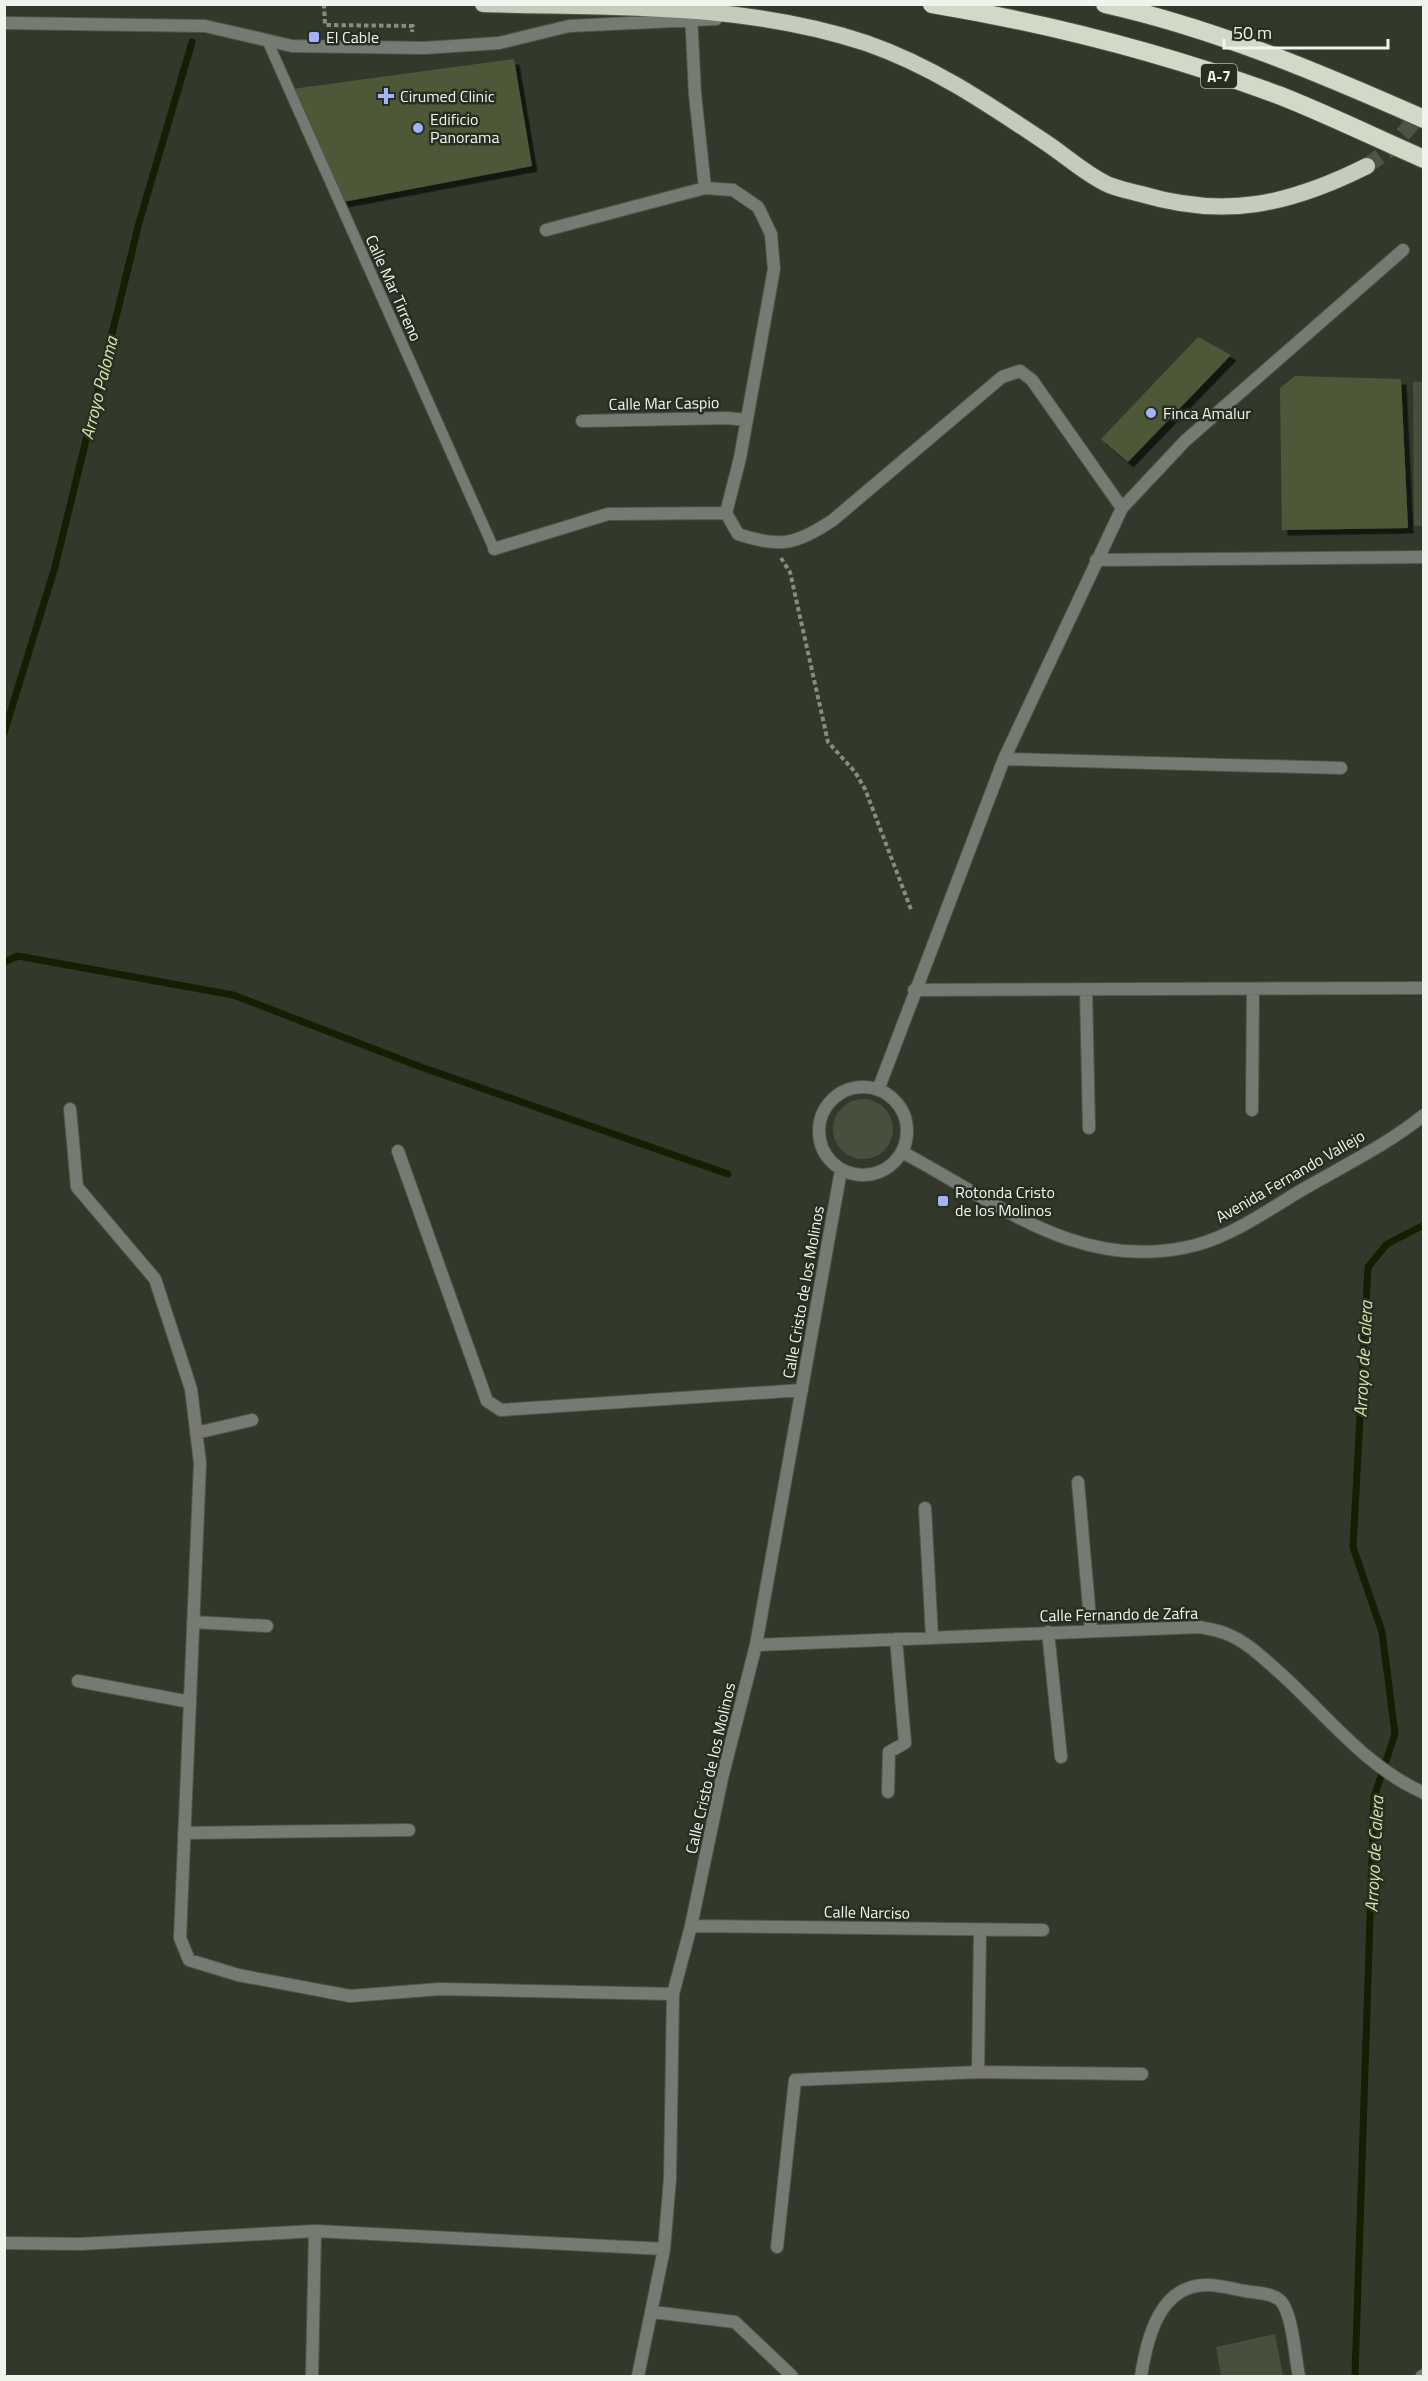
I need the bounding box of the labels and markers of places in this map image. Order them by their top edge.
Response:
place label: El Cable [326,25,379,49]
marker: El Cable [307,30,321,44]
place label: Cirumed Clinic [400,84,495,108]
marker: Cirumed Clinic [377,87,395,105]
place label: Edificio Panorama [430,107,499,149]
marker: Edificio Panorama [411,121,425,135]
place label: Finca Amalur [1163,401,1251,425]
marker: Finca Amalur [1144,406,1158,420]
place label: Rotonda Cristo de los Molinos [955,1180,1055,1222]
marker: Rotonda Cristo de los Molinos [936,1194,950,1208]

